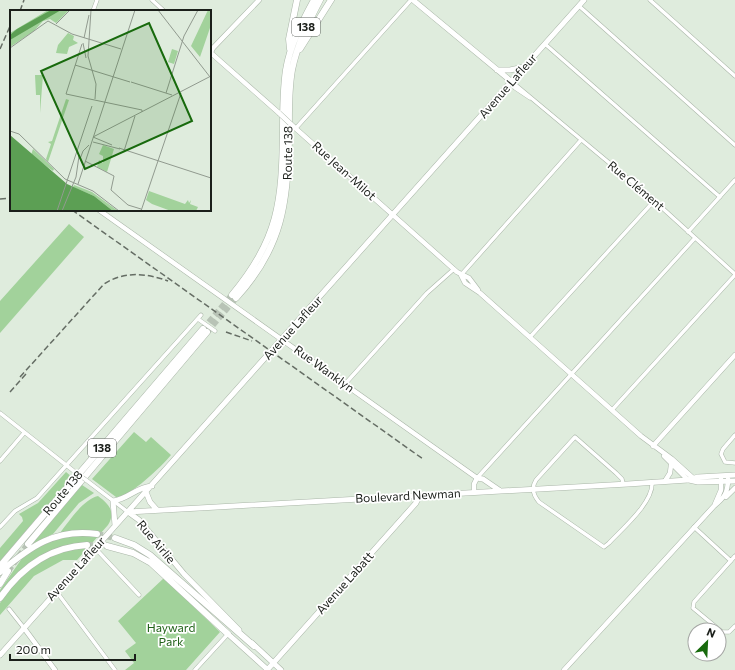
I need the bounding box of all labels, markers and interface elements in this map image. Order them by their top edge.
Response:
inset map [10,10,211,211]
road number: 138 [292,18,320,36]
street label: Avenue Lafleur [475,50,539,121]
street label: Route 138 [280,126,294,180]
street label: Rue Jean-Milot [309,138,379,203]
street label: Rue Clément [606,158,668,213]
street label: Avenue Lafleur [260,292,325,362]
street label: Rue Wanklyn [292,342,357,395]
road number: 138 [88,439,116,457]
street label: Route 138 [39,467,85,518]
street label: Boulevard Newman [355,485,461,505]
street label: Rue Airlie [135,517,179,566]
street label: Avenue Lafleur [43,533,108,603]
street label: Avenue Labatt [313,548,376,616]
park label: Hayward Park [147,620,195,648]
north arrow [687,622,727,662]
text: N [705,625,718,640]
scale bar [10,636,135,662]
text: 200 m [16,642,51,656]

